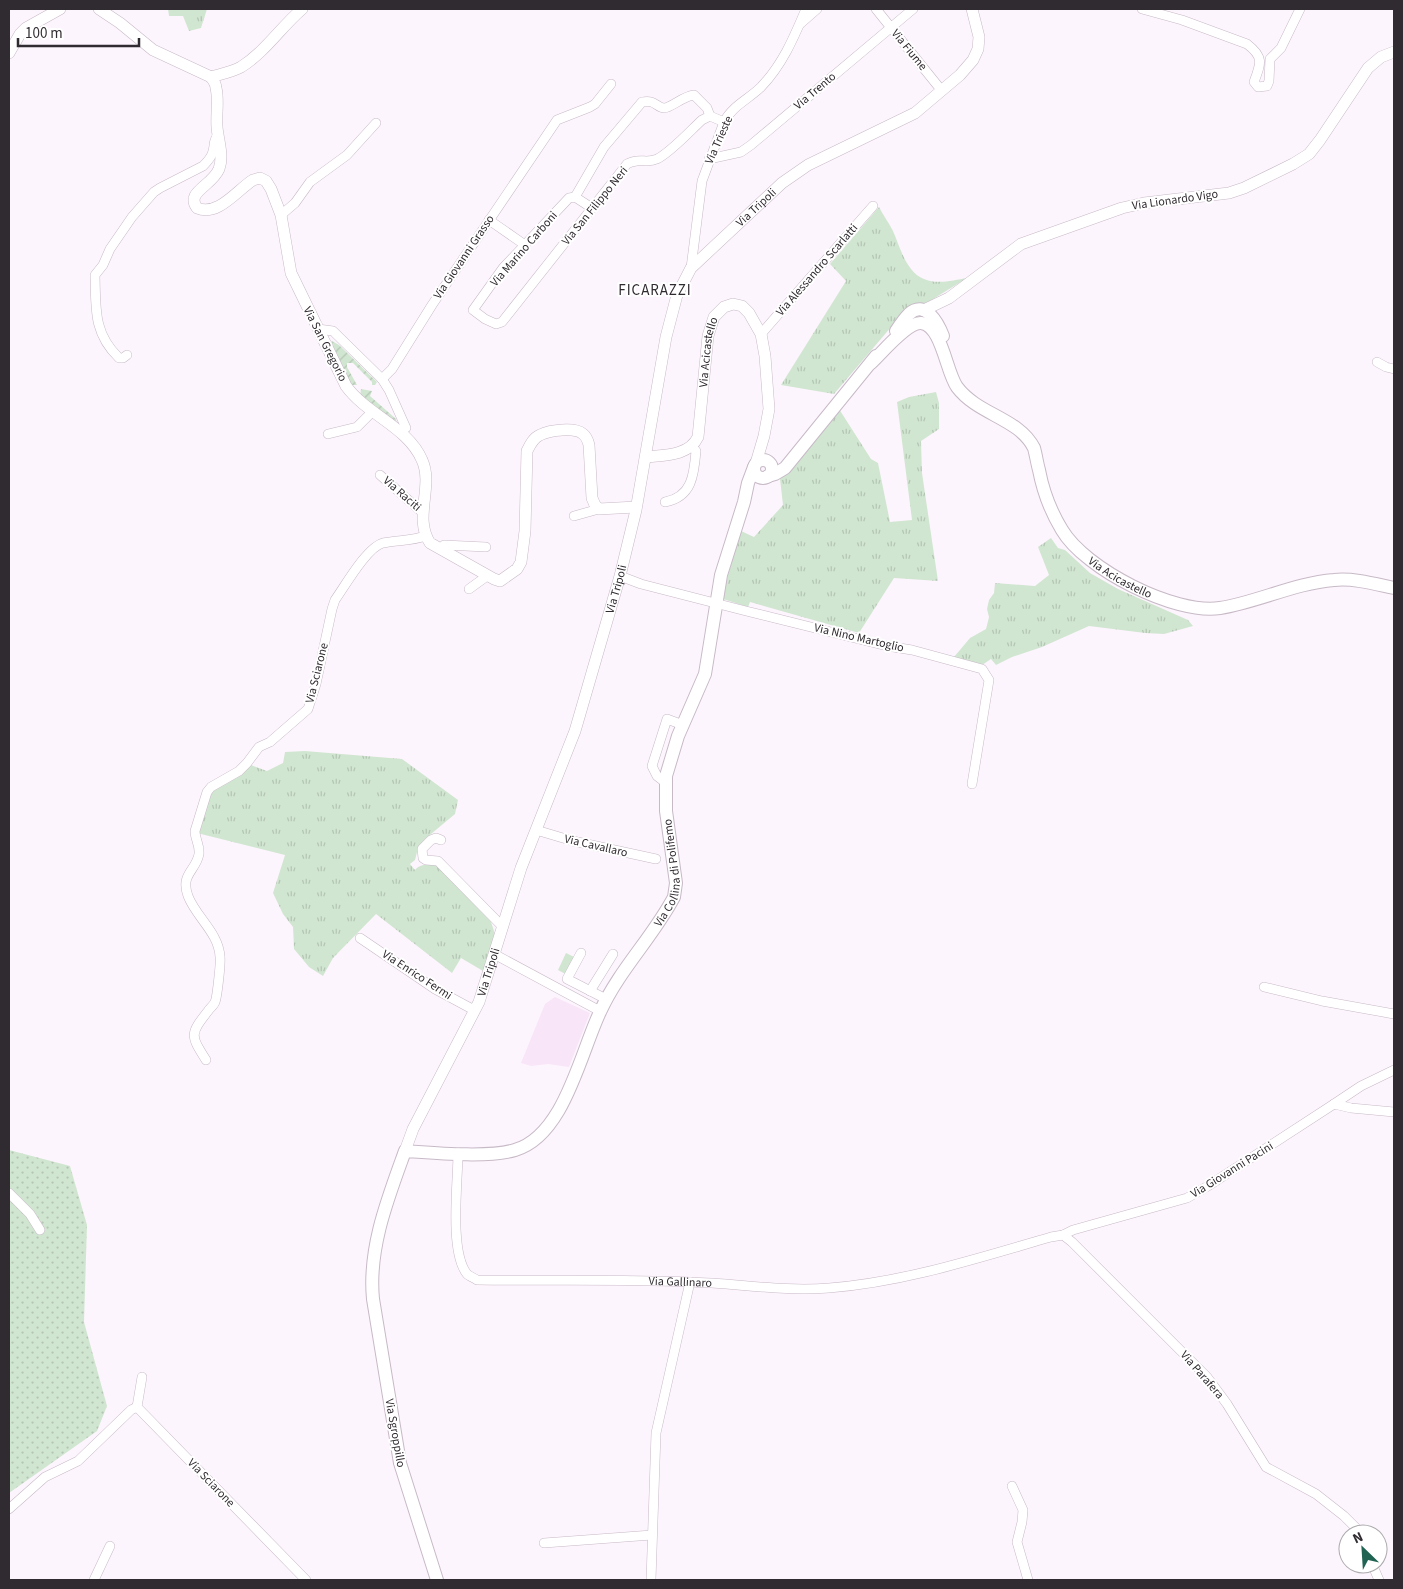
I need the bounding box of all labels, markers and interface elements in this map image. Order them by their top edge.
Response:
scale bar [18,15,139,47]
text: 100 m [25,23,63,44]
street label: Via Fiume [887,26,931,74]
street label: Via Trento [790,68,840,114]
street label: Via Trieste [701,113,737,167]
street label: Via San Filippo Neri [558,163,632,249]
street label: Via Tripoli [732,184,780,230]
street label: Via Lionardo Vigo [1131,186,1219,214]
street label: Via Marino Carboni [487,208,561,290]
street label: Via Giovanni Grasso [430,212,498,302]
street label: Via Alessandro Scarlatti [772,220,862,320]
district label: FICARAZZI [618,280,692,301]
street label: Via San Gregorio [299,303,351,385]
street label: Via Acicastello [694,315,722,388]
street label: Via Raciti [379,473,425,515]
street label: Via Acicastello [1084,553,1155,603]
street label: Via Tripoli [601,563,631,615]
street label: Via Nino Martoglio [812,619,906,657]
street label: Via Sciarone [301,641,333,705]
street label: Via Collina di Polifemo [650,818,685,930]
street label: Via Cavallaro [563,830,629,862]
street label: Via Enrico Fermi [379,946,455,1004]
street label: Via Tripoli [473,946,504,998]
street label: Via Giovanni Pacini [1187,1138,1277,1202]
street label: Via Gallinaro [649,1272,712,1292]
street label: Via Parafera [1176,1347,1228,1403]
street label: Via Sgroppillo [381,1397,409,1469]
street label: Via Sciarone [184,1455,239,1511]
north arrow [1338,1524,1388,1574]
text: N [1349,1527,1366,1549]

